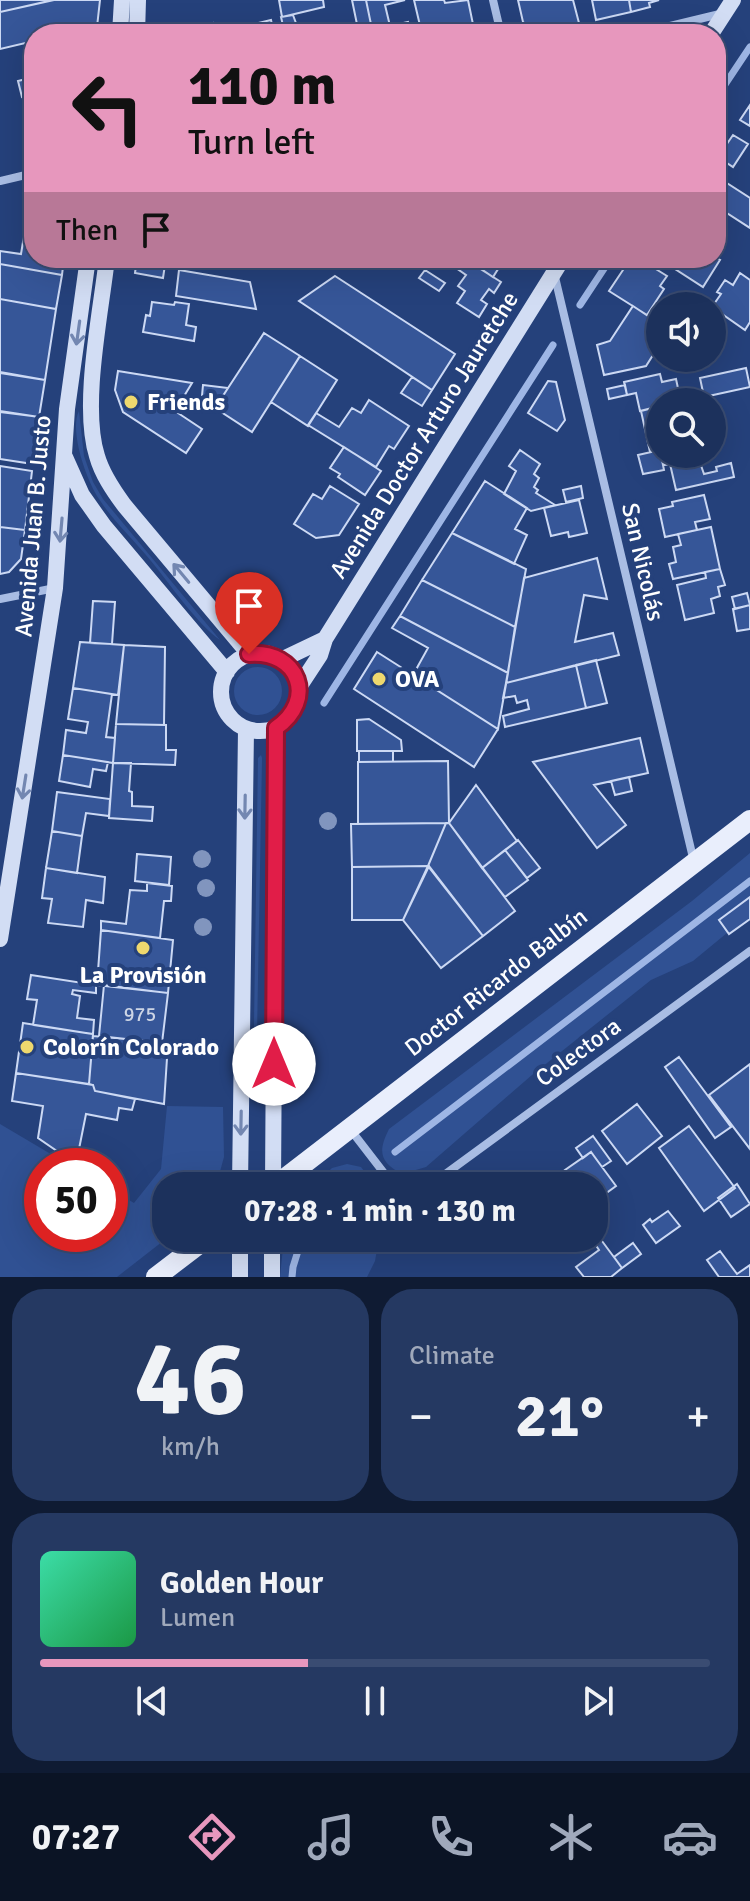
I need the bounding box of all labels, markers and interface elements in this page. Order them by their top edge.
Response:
text: 110 m [188,51,336,120]
icon: left [56,56,160,160]
text: Turn left [188,120,315,165]
icon: arrive [134,208,178,252]
text: Then [56,212,118,249]
street label: Avenida Doctor Arturo Jauretche [323,286,525,584]
map controls [646,292,726,468]
button: sound [646,292,726,372]
one-way arrow [70,319,85,346]
place label: Friends [147,387,225,417]
button: search [646,388,726,468]
marker: Friends [122,393,140,411]
street label: Avenida Juan B. Justo [8,414,58,638]
street label: San Nicolás [615,500,671,624]
one-way arrow [53,516,68,543]
one-way arrow [172,564,190,584]
pin [215,572,283,654]
icon: arrive [227,584,271,628]
place label: OVA [395,664,440,694]
marker: OVA [370,670,388,688]
one-way arrow [16,774,31,799]
one-way arrow [237,793,253,820]
street label: Doctor Ricardo Balbín [399,901,593,1063]
marker: La Provisión [134,939,152,957]
place label: La Provisión [79,960,207,990]
house number: 975 [124,1002,156,1027]
street label: Colectora [529,1011,627,1093]
position arrow [232,1022,316,1106]
place label: Colorín Colorado [43,1032,219,1062]
marker: Colorín Colorado [18,1038,36,1056]
one-way arrow [233,1109,249,1136]
speed limit sign: 50 [24,1148,128,1252]
text: 07:28 · 1 min · 130 m [244,1193,516,1230]
text: 46 [134,1315,247,1443]
text: Climate [409,1340,495,1372]
text: 21° [515,1380,604,1454]
text: − [409,1390,433,1444]
text: + [686,1390,710,1444]
text: km/h [161,1431,220,1463]
text: Golden Hour [160,1565,323,1602]
text: Lumen [160,1602,235,1634]
icon: previous [130,1679,174,1723]
icon: pause [353,1679,397,1723]
icon: next [576,1679,620,1723]
icon: directions [184,1809,240,1865]
icon: music [303,1809,359,1865]
icon: phone [423,1809,479,1865]
icon: climate [543,1809,599,1865]
icon: car [662,1809,718,1865]
text: 07:27 [32,1815,120,1860]

